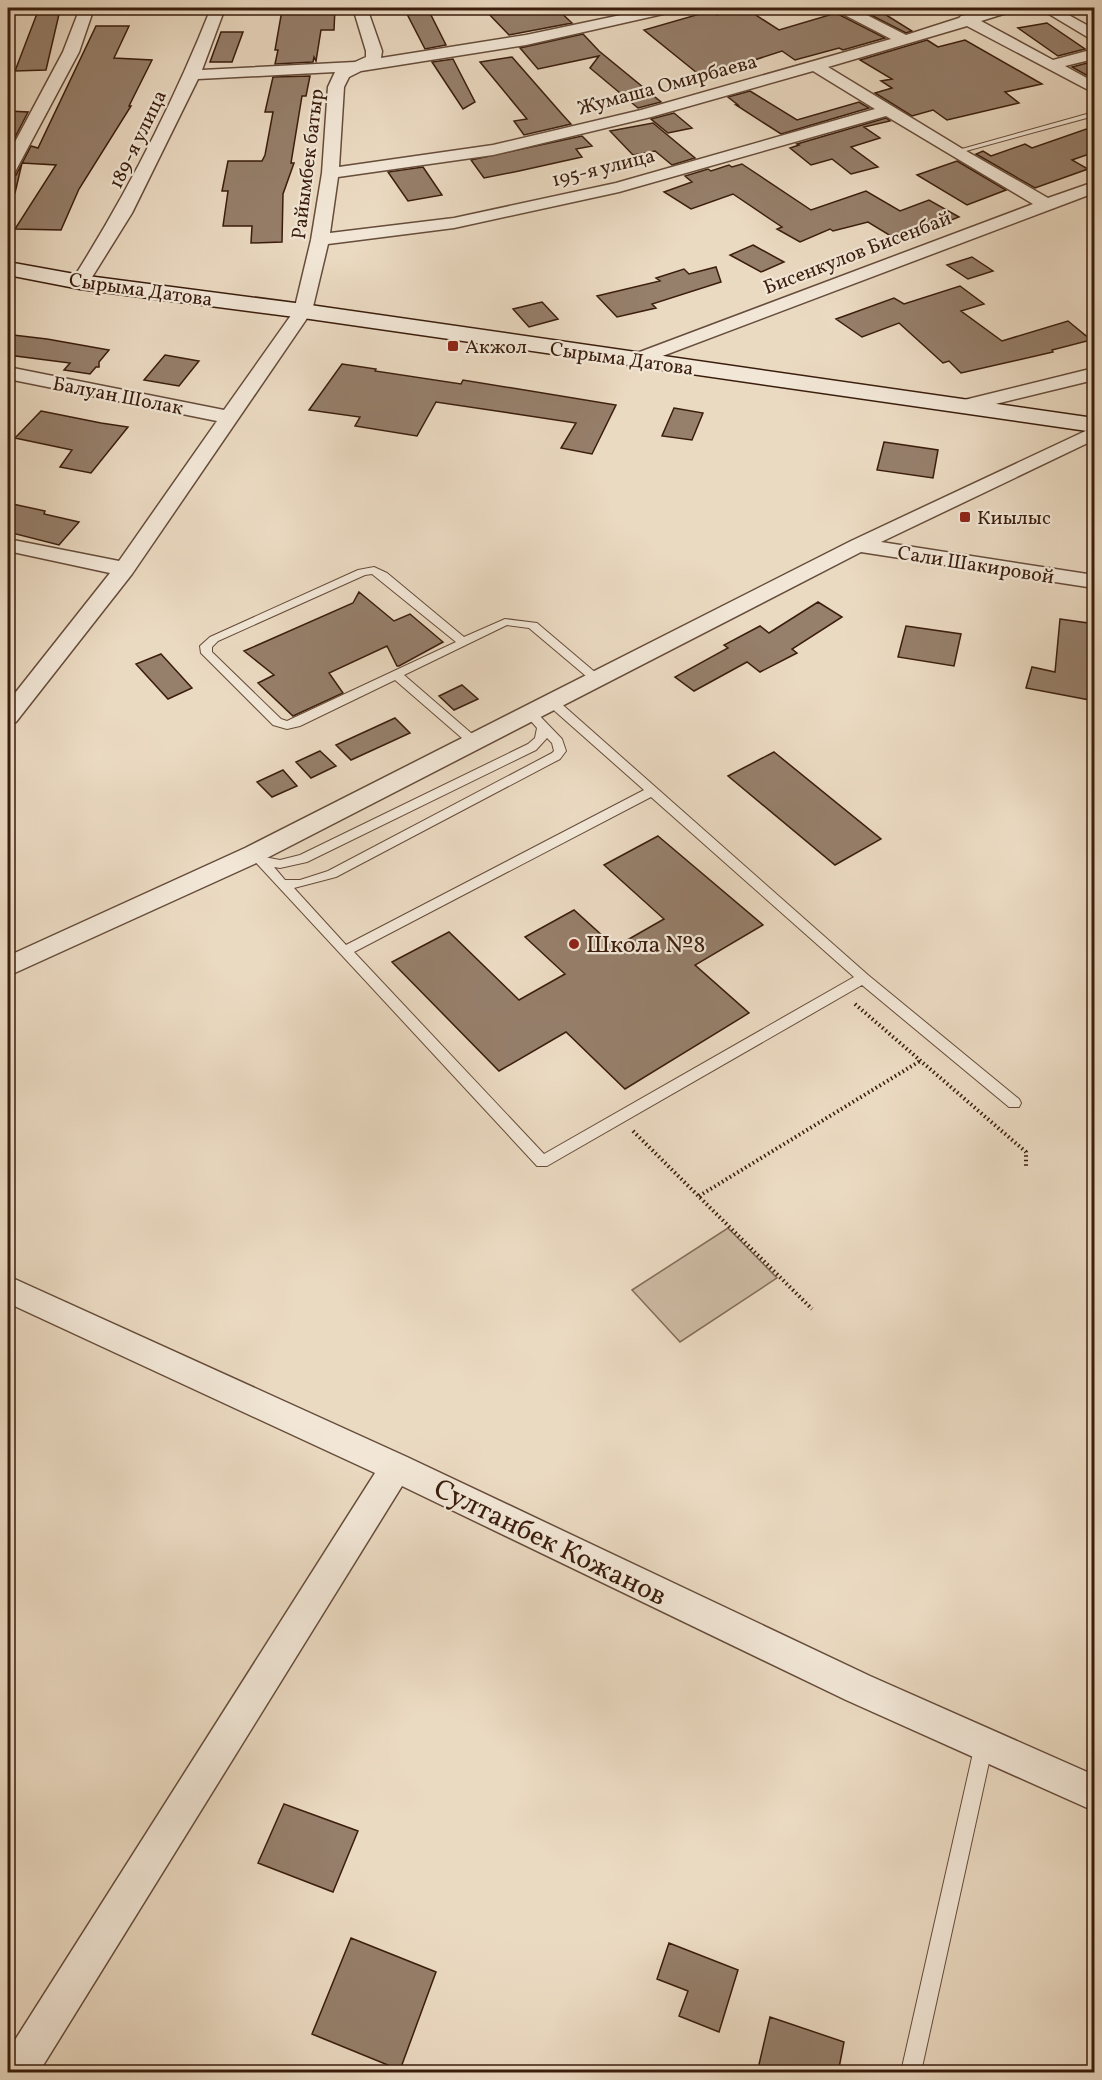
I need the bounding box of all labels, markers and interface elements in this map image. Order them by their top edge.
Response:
street label: Жумаша Омирбаева [575,48,760,123]
street label: 189-я улица [103,86,175,194]
street label: Райымбек батыр [286,87,332,241]
street label: 195-я улица [549,143,658,195]
street label: Бисенкулов Бисенбай [760,205,956,303]
street label: Сырыма Датова [67,267,214,315]
place label: Акжол [465,334,527,362]
street label: Сырыма Датова [548,336,695,384]
marker: Акжол [446,339,460,353]
street label: Балуан Шолак [50,371,186,423]
place label: Киылыс [977,505,1051,533]
marker: Киылыс [958,510,972,524]
street label: Сали Шакировой [895,540,1056,592]
place label: Школа №8 [586,929,706,963]
marker: Школа №8 [567,937,581,951]
street label: Султанбек Кожанов [427,1470,673,1617]

